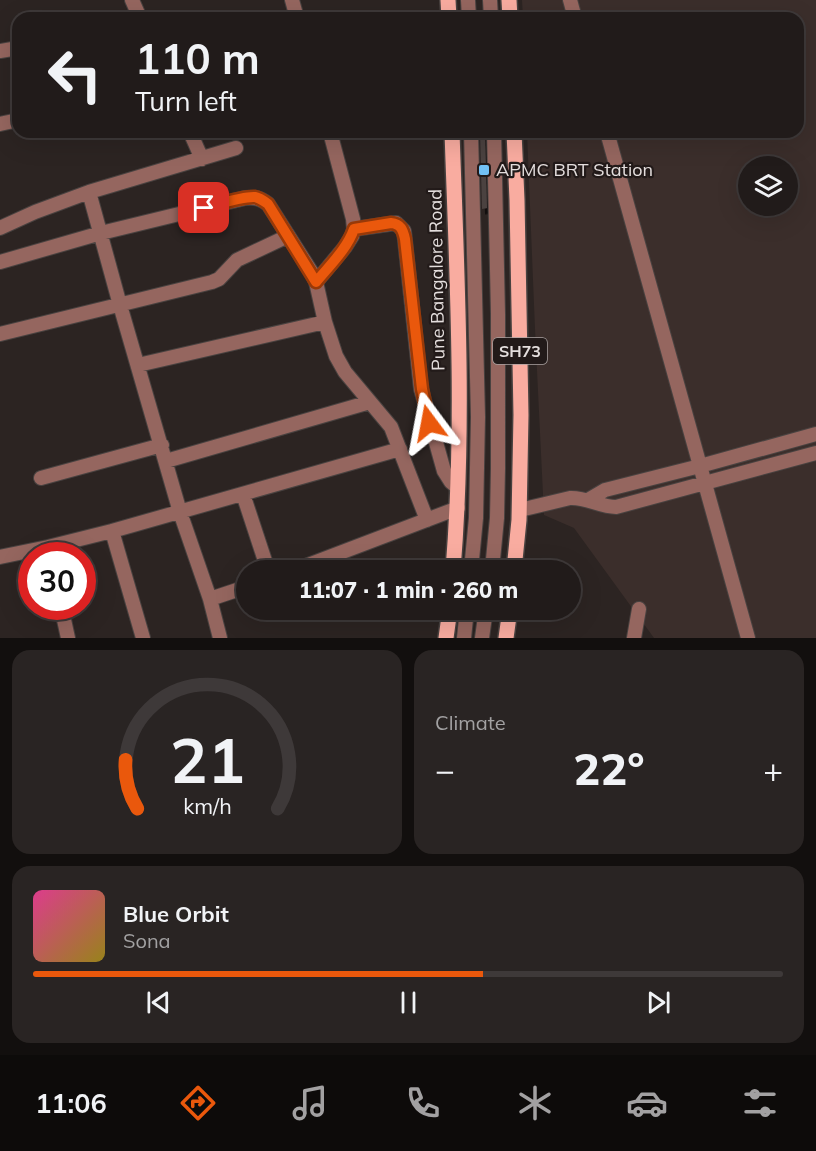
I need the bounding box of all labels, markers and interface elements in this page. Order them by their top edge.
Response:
text: 110 m [135,32,260,85]
icon: left [36,36,114,114]
text: Turn left [135,84,237,118]
map controls [738,156,798,216]
button: layers [738,156,798,216]
place label: APMC BRT Station [496,158,653,181]
marker: APMC BRT Station [477,163,491,177]
pin [178,182,229,233]
street label: Pune Bangalore Road [423,189,450,371]
icon: arrive [187,191,220,224]
road number: SH73 [493,338,547,364]
position arrow [397,391,461,455]
speed limit sign: 30 [18,542,96,620]
text: 11:07 · 1 min · 260 m [299,576,518,604]
text: Climate [435,710,506,735]
text: 21 [170,720,244,799]
text: 22° [573,740,645,796]
text: − [435,749,455,790]
text: + [763,749,783,790]
text: km/h [183,792,231,819]
text: Blue Orbit [123,900,229,928]
text: Sona [123,928,171,953]
icon: previous [142,986,175,1019]
icon: pause [392,986,425,1019]
icon: next [642,986,675,1019]
icon: directions [177,1082,219,1124]
icon: music [289,1082,331,1124]
icon: phone [402,1082,444,1124]
icon: climate [514,1082,556,1124]
icon: car [626,1082,668,1124]
icon: filters [739,1082,781,1124]
text: 11:06 [35,1086,107,1120]

